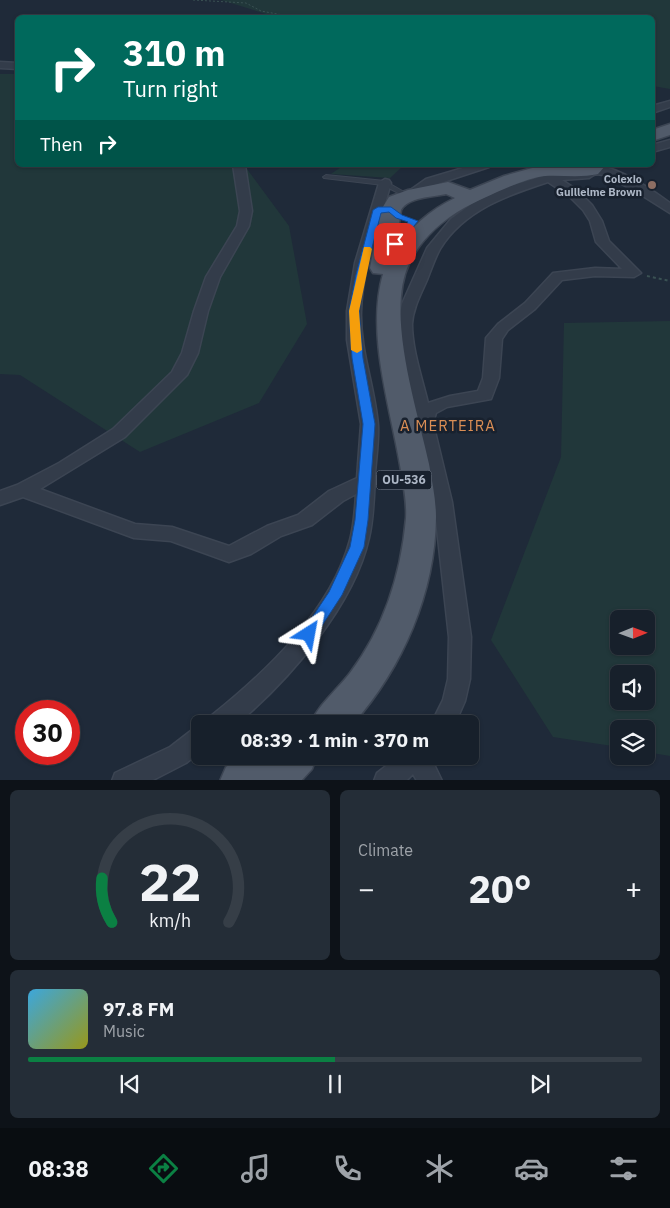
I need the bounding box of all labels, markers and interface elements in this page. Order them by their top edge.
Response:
text: 310 m [123,30,226,76]
icon: right [40,35,105,100]
text: Turn right [123,74,218,103]
icon: right [93,130,121,158]
text: Then [40,132,83,156]
place label: Colexio Guillelme Brown [556,172,642,199]
marker: Colexio Guillelme Brown [646,179,658,191]
pin [374,223,416,265]
icon: arrive [381,230,409,258]
district label: A MERTEIRA [400,416,496,435]
road number: OU-536 [376,470,432,490]
position arrow [282,607,334,659]
north arrow [610,610,655,655]
map controls [610,610,655,765]
button: sound [610,665,655,710]
speed limit sign: 30 [15,700,80,765]
button: layers [610,720,655,765]
text: 08:39 · 1 min · 370 m [241,728,429,752]
text: Climate [358,840,413,860]
text: 22 [139,848,201,915]
text: 20° [468,864,532,913]
text: − [358,870,375,907]
text: + [625,870,642,907]
text: km/h [149,909,191,932]
text: 97.8 FM [103,997,174,1021]
text: Music [103,1021,145,1041]
icon: previous [116,1070,144,1098]
icon: pause [321,1070,349,1098]
icon: next [526,1070,554,1098]
icon: directions [146,1151,181,1186]
icon: music [238,1151,273,1186]
icon: phone [330,1151,365,1186]
icon: climate [422,1151,457,1186]
icon: car [514,1151,549,1186]
icon: filters [606,1151,641,1186]
text: 08:38 [29,1154,89,1183]

